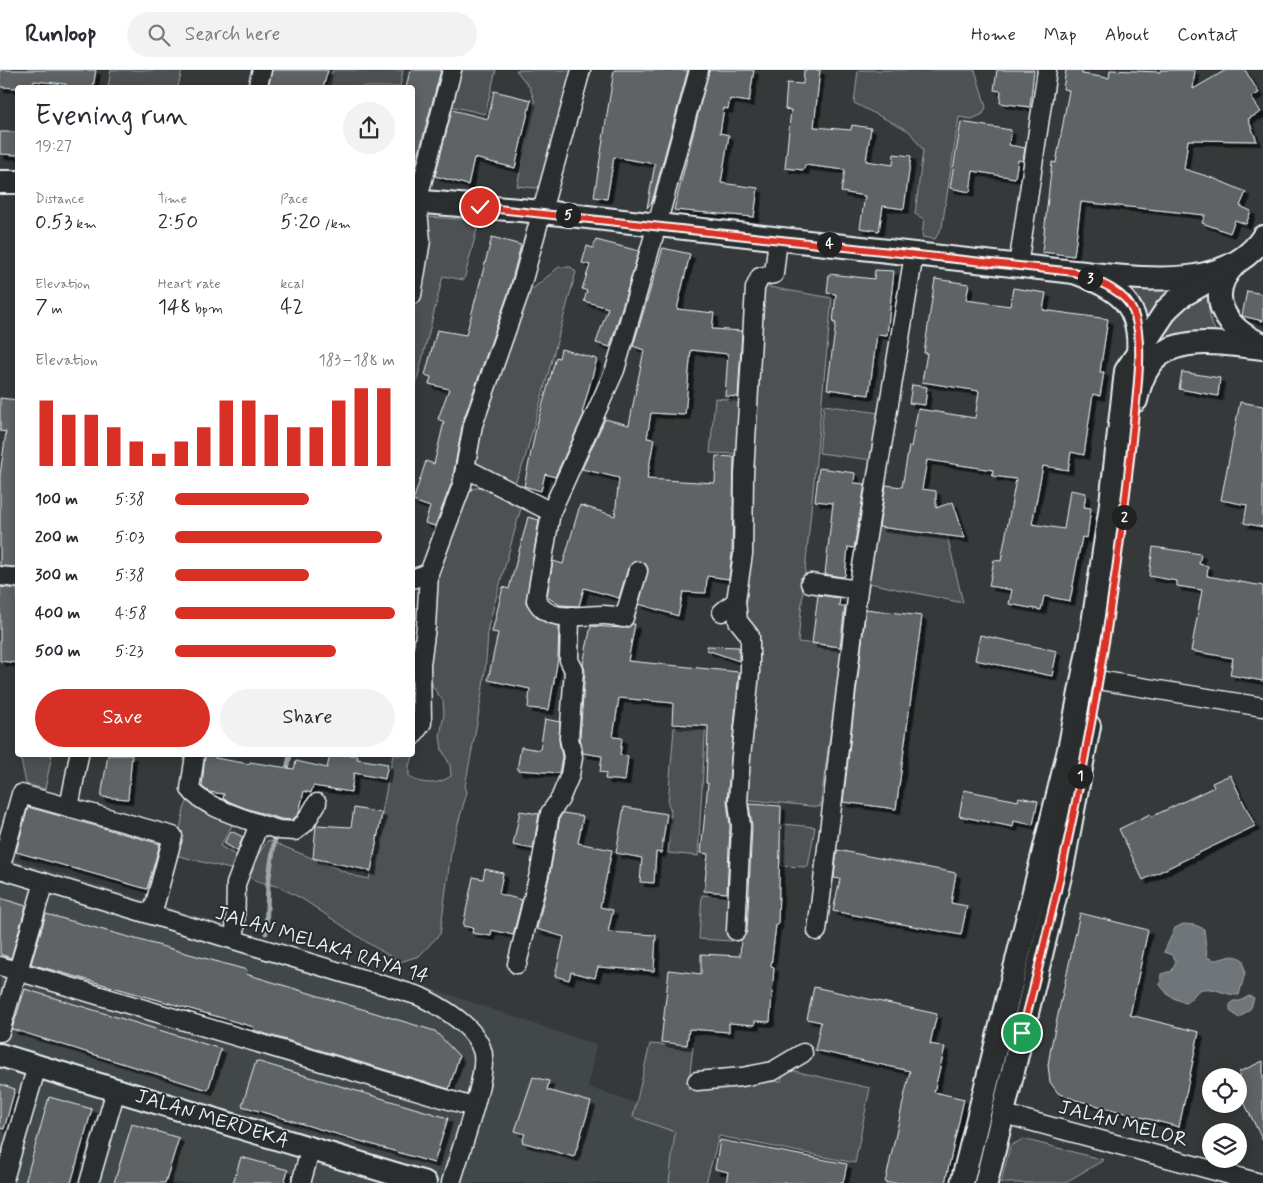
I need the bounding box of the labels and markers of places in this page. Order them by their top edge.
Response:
pin [459,186,501,228]
pin: 5 [556,202,580,228]
pin: 4 [816,232,842,256]
pin: 3 [1078,266,1102,290]
pin: 2 [1112,504,1136,530]
pin: 1 [1068,764,1092,788]
pin [1001,1012,1043,1054]

